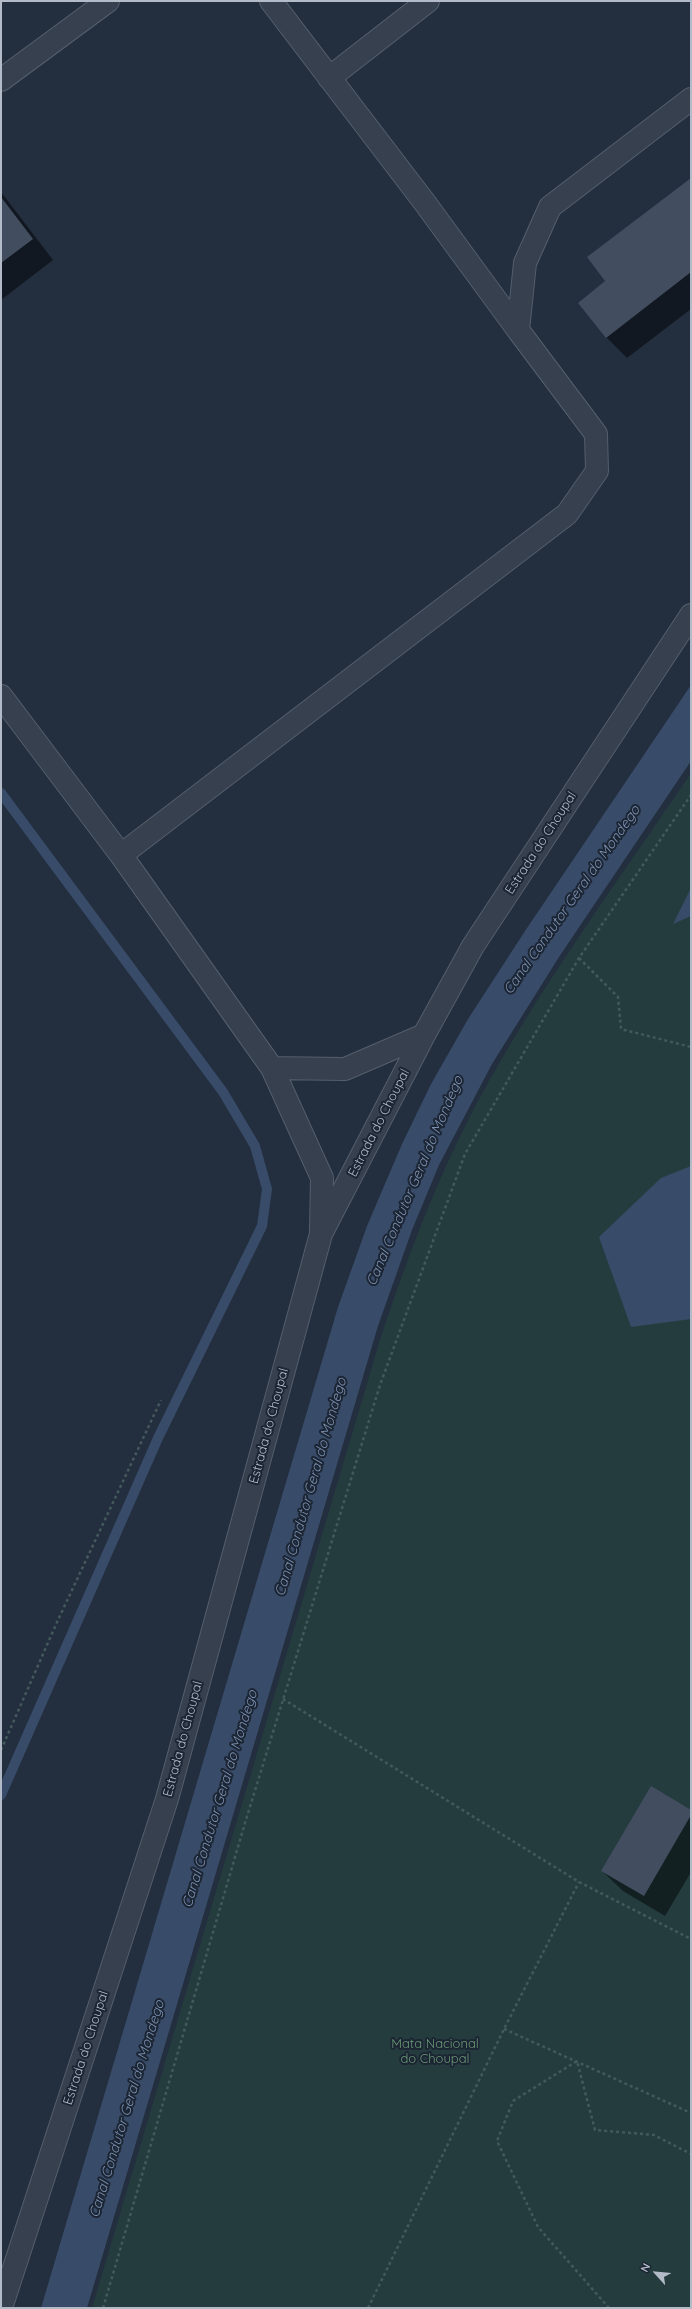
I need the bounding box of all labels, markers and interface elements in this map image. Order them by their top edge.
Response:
street label: Estrada do Choupal [502,789,580,897]
water label: Canal Condutor Geral do Mondego [500,802,644,998]
street label: Estrada do Choupal [345,1066,413,1180]
water label: Canal Condutor Geral do Mondego [363,1073,467,1289]
street label: Estrada do Choupal [246,1366,292,1486]
water label: Canal Condutor Geral do Mondego [272,1376,350,1598]
street label: Estrada do Choupal [160,1679,206,1799]
water label: Canal Condutor Geral do Mondego [179,1688,261,1910]
street label: Estrada do Choupal [60,1989,112,2107]
water label: Canal Condutor Geral do Mondego [86,1998,168,2220]
park label: Mata Nacional do Choupal [391,2036,479,2067]
north arrow [636,2253,676,2293]
text: N [637,2261,653,2274]

